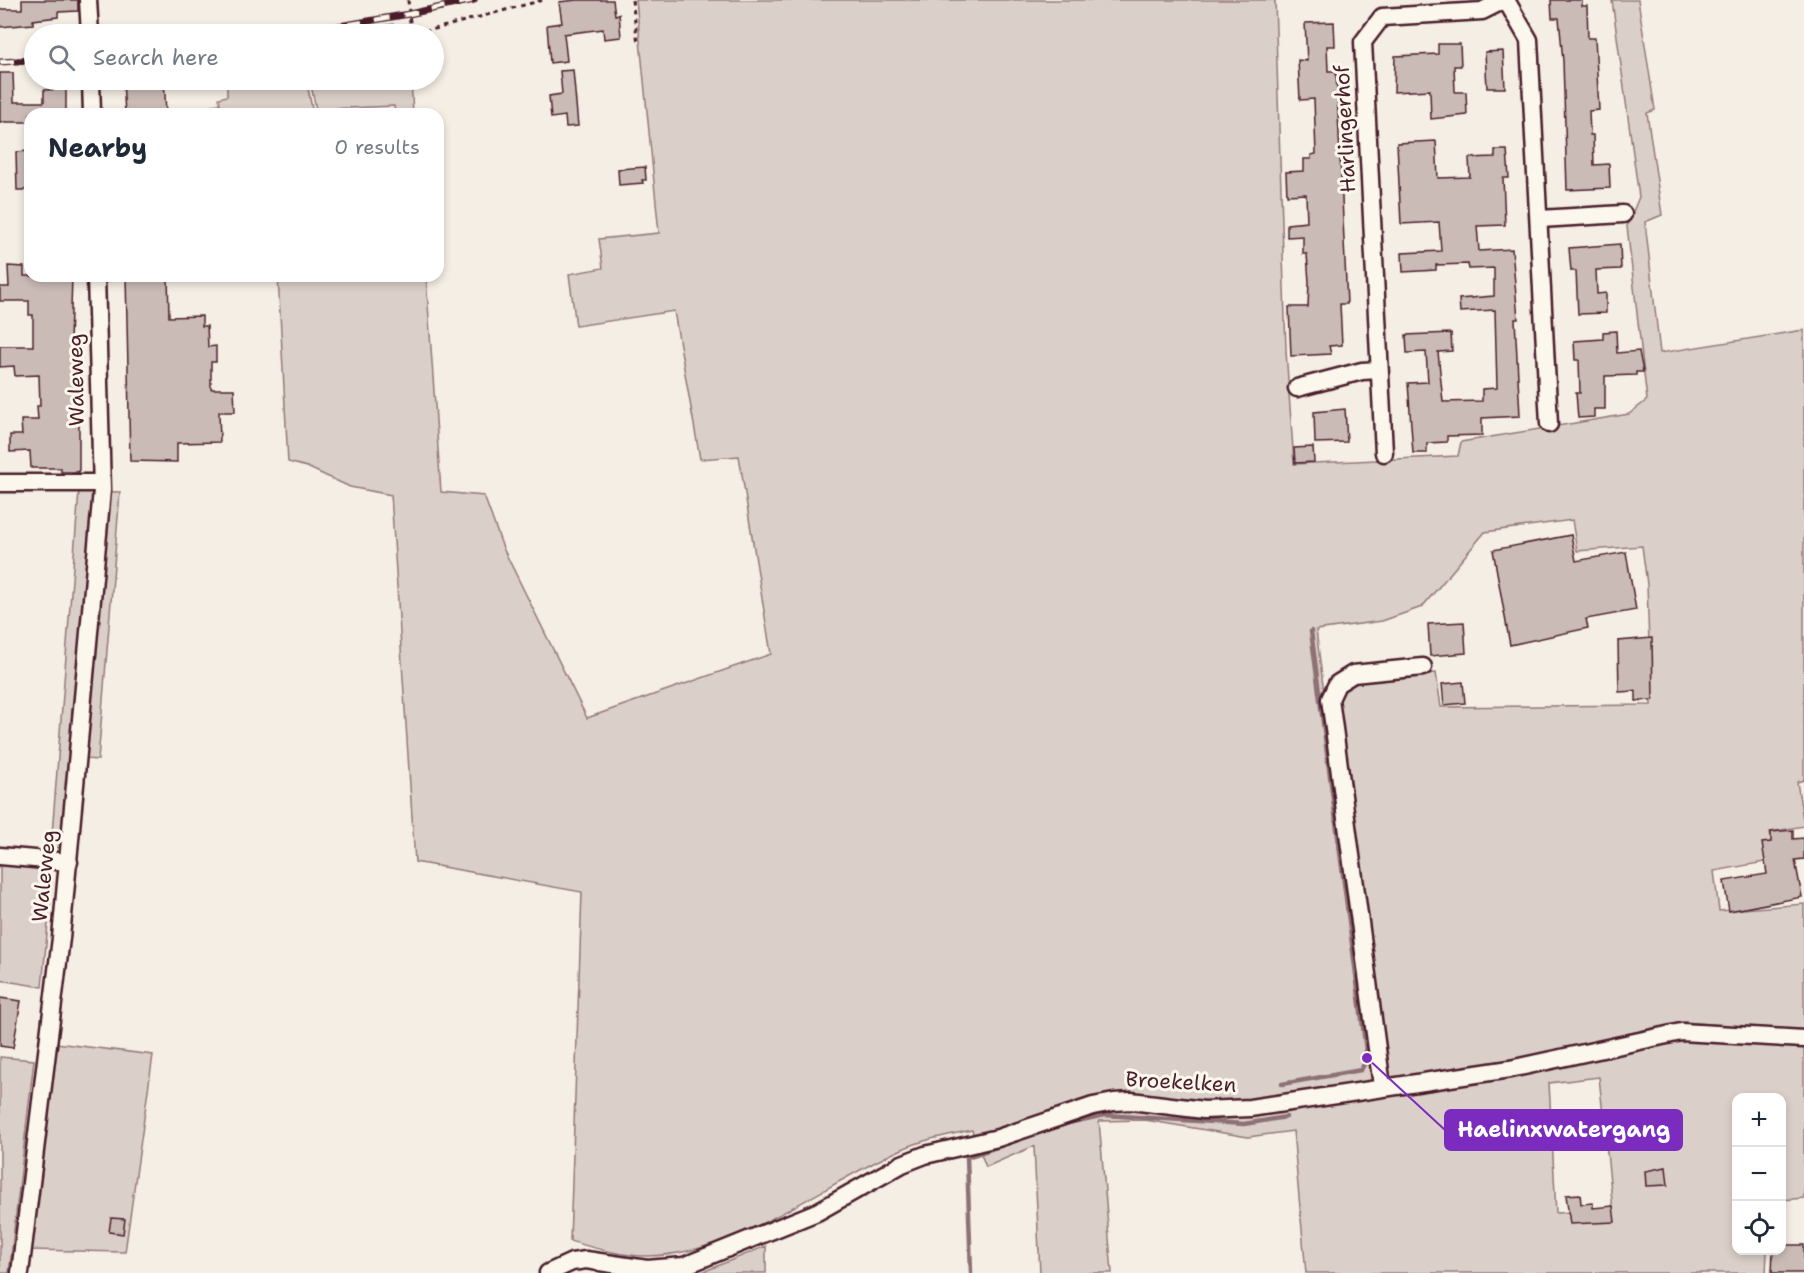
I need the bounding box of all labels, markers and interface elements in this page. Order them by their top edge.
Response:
search box [24,24,444,90]
icon: search [45,41,78,74]
text: Search here [93,43,219,72]
street label: Harlingerhof [1328,64,1362,194]
text: Nearby [48,130,147,165]
text: 0 results [334,134,420,160]
street label: Waleweg [61,333,91,427]
street label: Waleweg [25,829,63,923]
street label: Broekelken [1125,1065,1237,1099]
map controls [1732,1093,1786,1255]
button: + [1732,1093,1786,1147]
callout: Haelinxwatergang [1445,1110,1682,1150]
text: Haelinxwatergang [1458,1115,1670,1144]
button: − [1732,1147,1786,1201]
button: locate [1732,1201,1786,1255]

